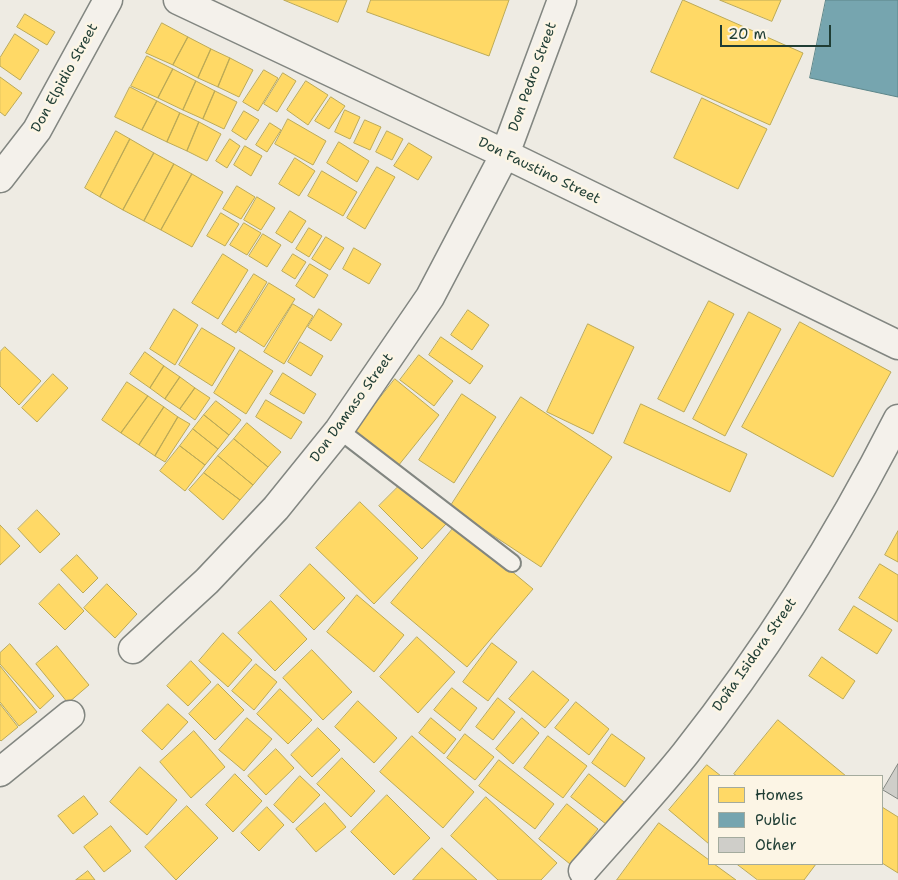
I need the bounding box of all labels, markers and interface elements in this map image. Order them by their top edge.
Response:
scale bar [723,15,834,47]
street label: Don Pedro Street [505,20,561,134]
street label: Don Elpidio Street [28,21,102,135]
text: 20 m [728,24,767,44]
street label: Don Faustino Street [475,134,603,208]
street label: Don Damaso Street [307,350,397,466]
street label: Doña Isidora Street [709,595,801,715]
legend [708,775,883,865]
text: Homes [755,785,803,805]
text: Public [755,810,797,830]
text: Other [755,835,797,855]

